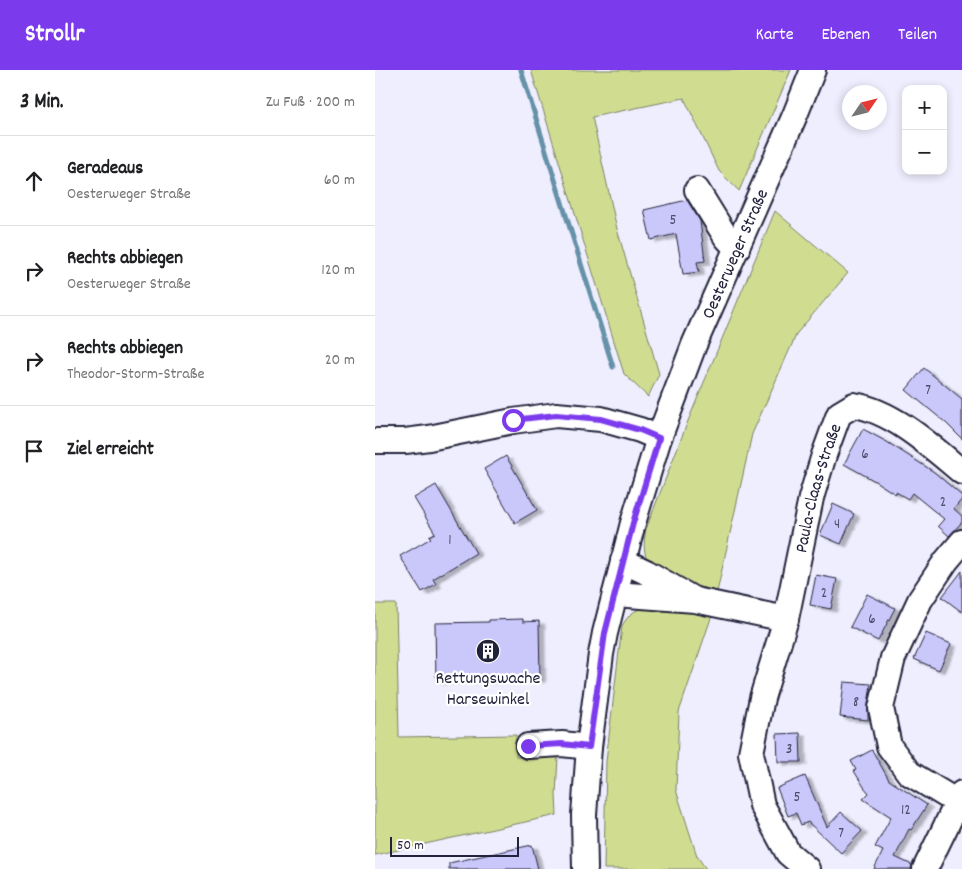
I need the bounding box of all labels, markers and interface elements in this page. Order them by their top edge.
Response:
text: Strollr [25,18,84,52]
text: Karte [756,23,794,48]
text: Ebenen [822,23,870,48]
text: Teilen [898,23,937,48]
north arrow [842,85,887,130]
map controls [902,85,947,175]
button: + [902,85,947,130]
text: 3 Min. [20,88,63,118]
text: Zu Fuß · 200 m [266,91,355,114]
button: − [902,130,947,175]
text: Geradeaus [67,156,143,183]
icon: ahead [20,167,48,195]
text: 60 m [324,169,355,192]
text: Oesterweger Straße [67,183,191,206]
street label: Oesterweger Straße [697,186,776,323]
house number: 5 [670,210,677,232]
text: Rechts abbiegen [67,246,183,273]
icon: right [20,257,48,285]
text: 120 m [321,259,355,282]
text: Oesterweger Straße [67,273,191,296]
text: Rechts abbiegen [67,336,183,363]
icon: right [20,347,48,375]
text: 20 m [325,349,355,372]
text: Theodor-Storm-Straße [67,363,204,386]
house number: 7 [925,380,931,402]
route start [502,409,525,432]
street label: Paula-Claas-Straße [790,421,849,555]
icon: arrive [20,437,48,465]
text: Ziel erreicht [67,437,154,464]
house number: 6 [861,444,869,466]
house number: 2 [940,492,946,514]
house number: 4 [834,514,840,536]
house number: 1 [448,530,452,552]
house number: 2 [821,583,827,605]
house number: 6 [868,609,876,631]
building icon: Rettungswache Harsewinkel [475,638,501,664]
place label: Rettungswache Harsewinkel [436,667,541,713]
house number: 8 [853,692,859,714]
route end [517,735,540,758]
house number: 3 [786,739,792,761]
house number: 5 [794,787,801,809]
house number: 12 [901,800,911,822]
house number: 7 [838,823,844,845]
scale bar [390,834,519,857]
text: 50 m [397,836,424,856]

